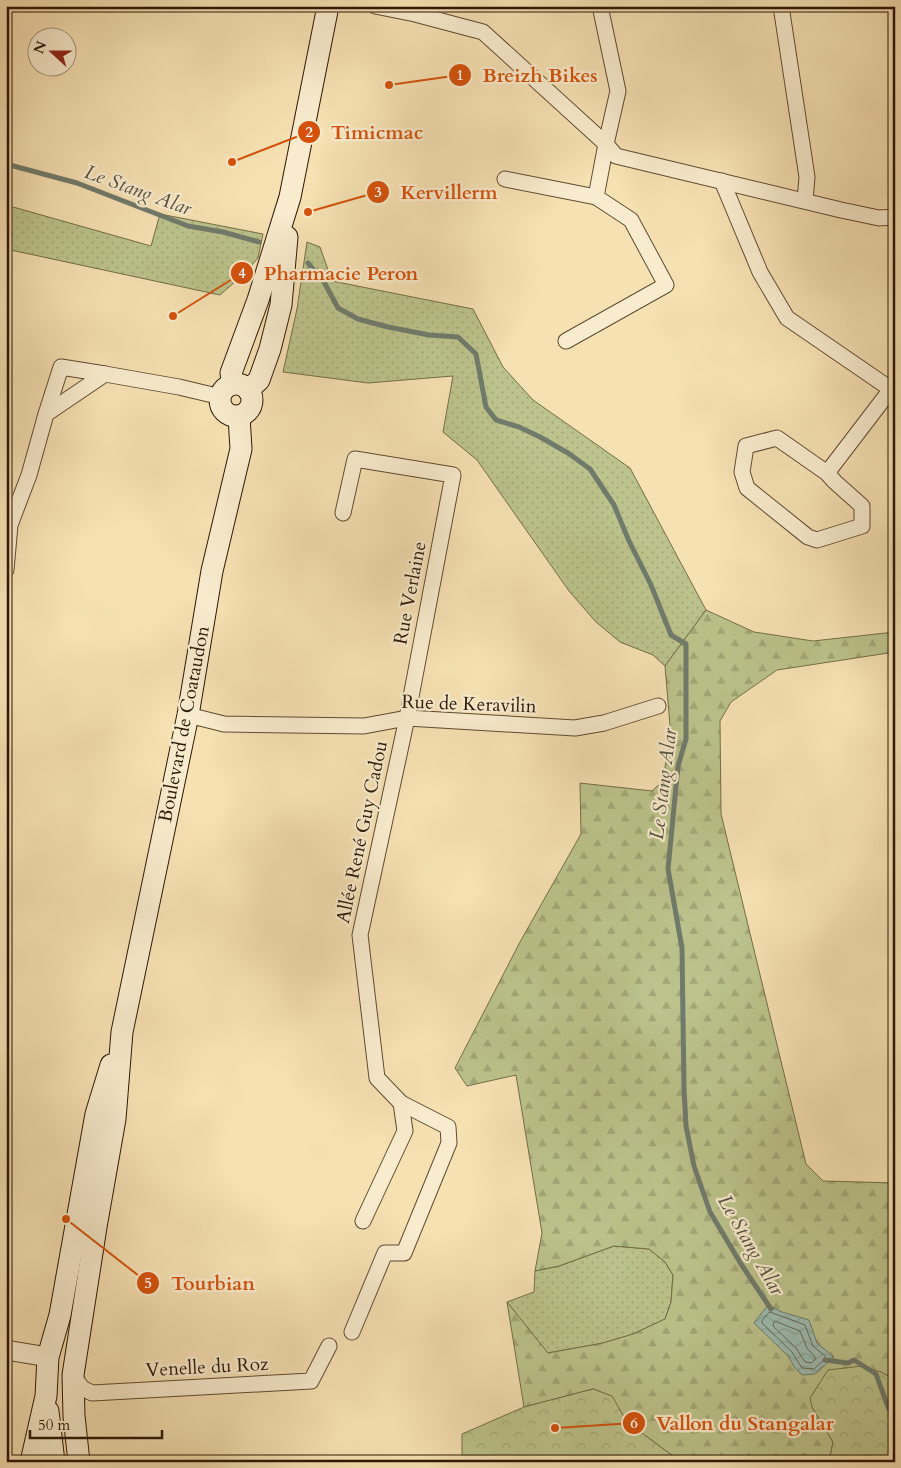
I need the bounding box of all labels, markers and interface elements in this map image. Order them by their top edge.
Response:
north arrow [28,28,78,78]
text: N [29,38,51,57]
callout: Breizh Bikes [448,58,608,93]
text: Breizh Bikes [482,62,598,89]
text: 1 [456,65,464,85]
callout: Timicmac [296,115,434,150]
text: Timicmac [331,119,423,146]
text: 2 [305,122,313,142]
water label: Le Stang Alar [81,158,197,222]
callout: Kervillerm [365,174,507,209]
text: Kervillerm [400,179,498,206]
text: 3 [374,182,382,202]
callout: Pharmacie Peron [229,255,429,290]
text: Pharmacie Peron [264,260,418,287]
text: 4 [238,263,246,283]
street label: Rue Verlaine [387,539,433,647]
street label: Boulevard de Coataudon [152,623,216,825]
street label: Rue de Keravilin [401,689,537,719]
water label: Le Stang Alar [643,725,683,841]
street label: Allée René Guy Cadou [330,738,394,926]
water label: Le Stang Alar [711,1190,791,1302]
callout: Tourbian [136,1265,265,1300]
text: Tourbian [171,1270,255,1297]
text: 5 [144,1273,152,1293]
street label: Venelle du Roz [145,1351,270,1383]
callout: Vallon du Stangalar [621,1405,844,1440]
scale bar [30,1408,162,1440]
text: Vallon du Stangalar [656,1410,835,1437]
text: 6 [630,1413,638,1433]
text: 50 m [38,1415,70,1435]

